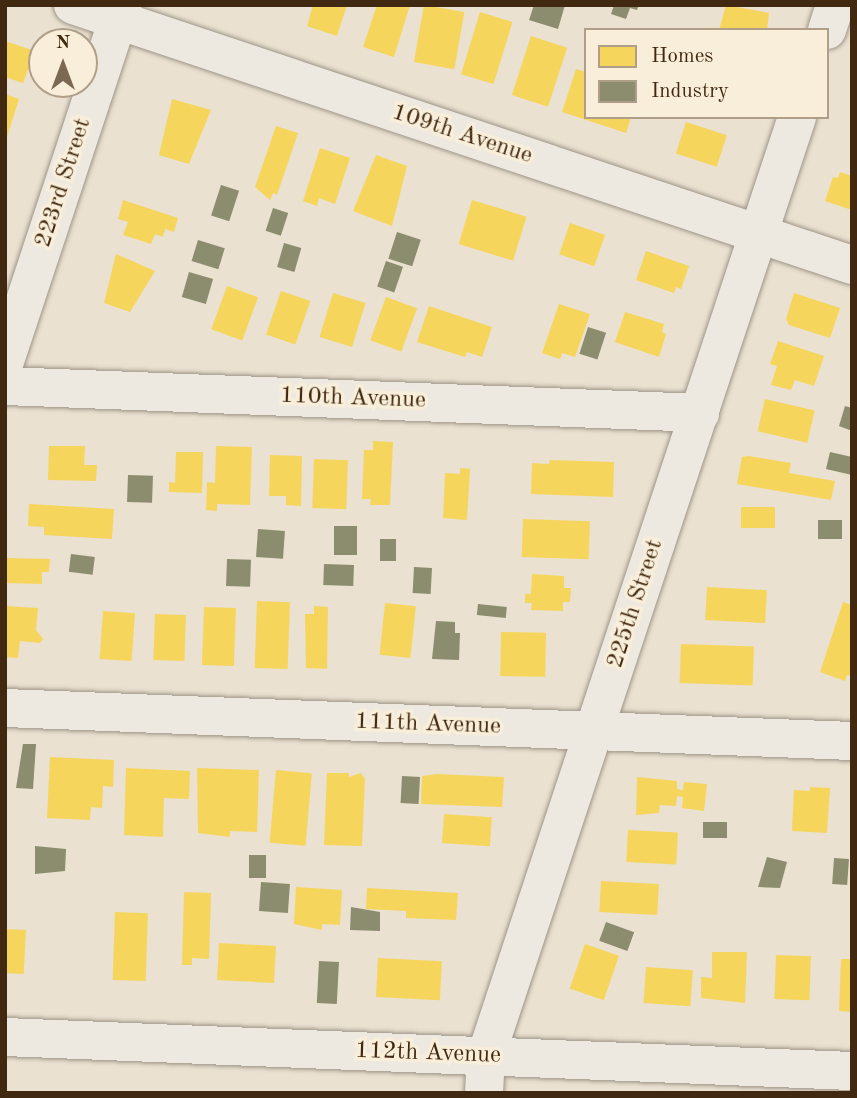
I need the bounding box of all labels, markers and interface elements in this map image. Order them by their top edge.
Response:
north arrow [28,28,98,98]
legend [584,28,829,119]
text: N [56,34,70,53]
text: Homes [651,46,713,67]
text: Industry [651,81,729,102]
street label: 109th Avenue [388,99,536,171]
street label: 223rd Street [30,115,98,251]
street label: 110th Avenue [279,382,427,416]
street label: 225th Street [602,536,670,672]
street label: 111th Avenue [354,708,502,742]
street label: 112th Avenue [354,1037,502,1071]

